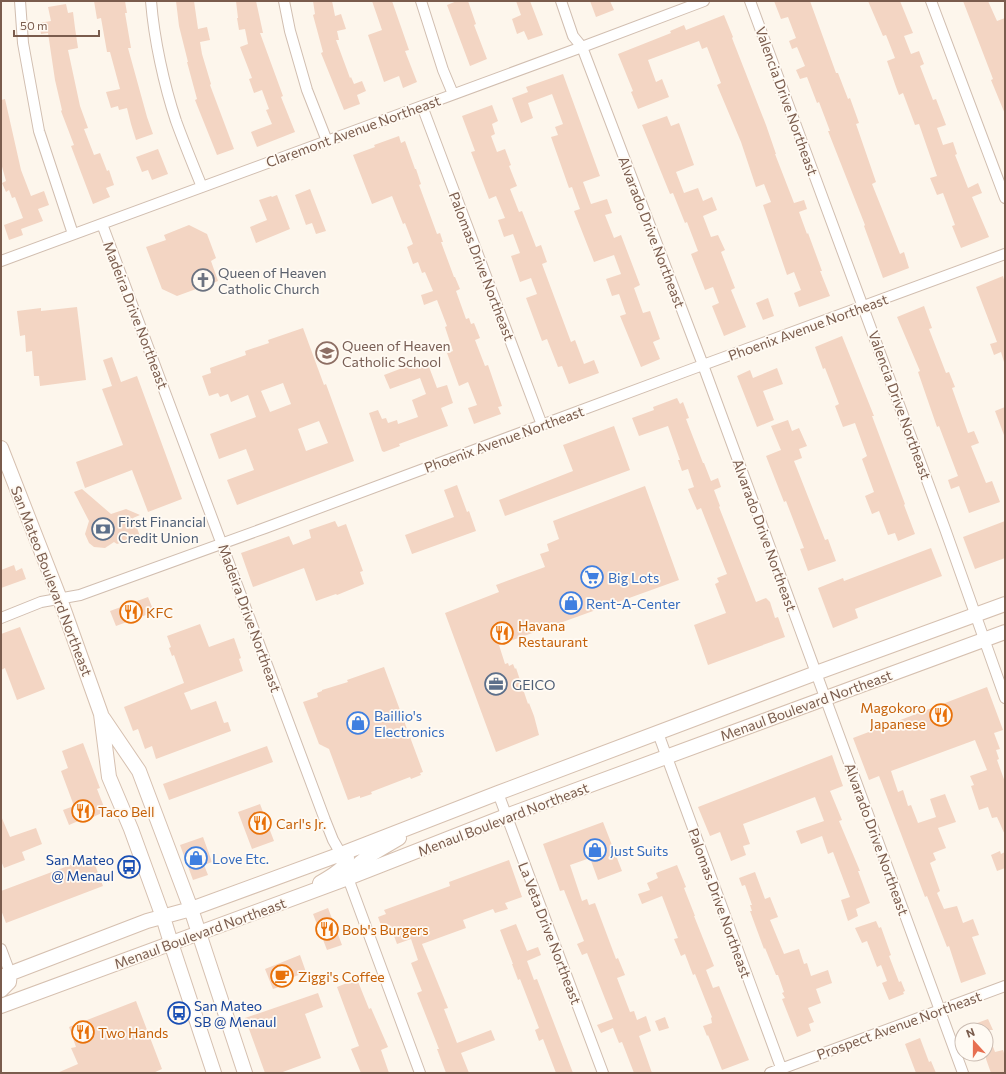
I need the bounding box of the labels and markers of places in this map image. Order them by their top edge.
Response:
place label: Queen of Heaven Catholic Church [218,264,327,297]
church icon: Queen of Heaven Catholic Church [190,267,216,293]
place label: Queen of Heaven Catholic School [342,337,451,370]
school or university icon: Queen of Heaven Catholic School [314,340,340,366]
place label: First Financial Credit Union [118,513,206,546]
bank icon: First Financial Credit Union [90,516,116,542]
supermarket icon: Big Lots [579,564,605,590]
place label: Big Lots [608,569,659,586]
shop icon: Rent-A-Center [558,590,584,616]
place label: Rent-A-Center [586,595,681,612]
restaurant icon: KFC [118,599,144,625]
place label: KFC [146,604,173,621]
place label: Havana Restaurant [518,617,588,650]
restaurant icon: Havana Restaurant [489,620,515,646]
office icon: GEICO [483,671,509,697]
place label: GEICO [512,676,556,693]
place label: Magokoro Japanese [860,699,926,732]
restaurant icon: Magokoro Japanese [928,702,954,728]
place label: Baillio's Electronics [374,707,445,740]
shop icon: Baillio's Electronics [345,710,371,736]
restaurant icon: Taco Bell [70,798,96,824]
place label: Taco Bell [98,803,155,820]
restaurant icon: Carl's Jr. [247,810,273,836]
place label: Carl's Jr. [276,815,326,832]
shop icon: Just Suits [582,837,608,863]
place label: Just Suits [610,842,668,859]
shop icon: Love Etc. [183,845,209,871]
place label: Love Etc. [212,850,269,867]
place label: San Mateo @ Menaul [46,851,114,884]
bus stop icon: San Mateo @ Menaul [116,854,142,880]
restaurant icon: Bob's Burgers [314,916,340,942]
place label: Bob's Burgers [342,921,429,938]
cafe icon: Ziggi's Coffee [269,963,295,989]
place label: Ziggi's Coffee [298,968,385,985]
place label: San Mateo SB @ Menaul [194,997,276,1030]
bus stop icon: San Mateo SB @ Menaul [166,1000,192,1026]
restaurant icon: Two Hands [70,1019,96,1045]
place label: Two Hands [98,1024,168,1041]

